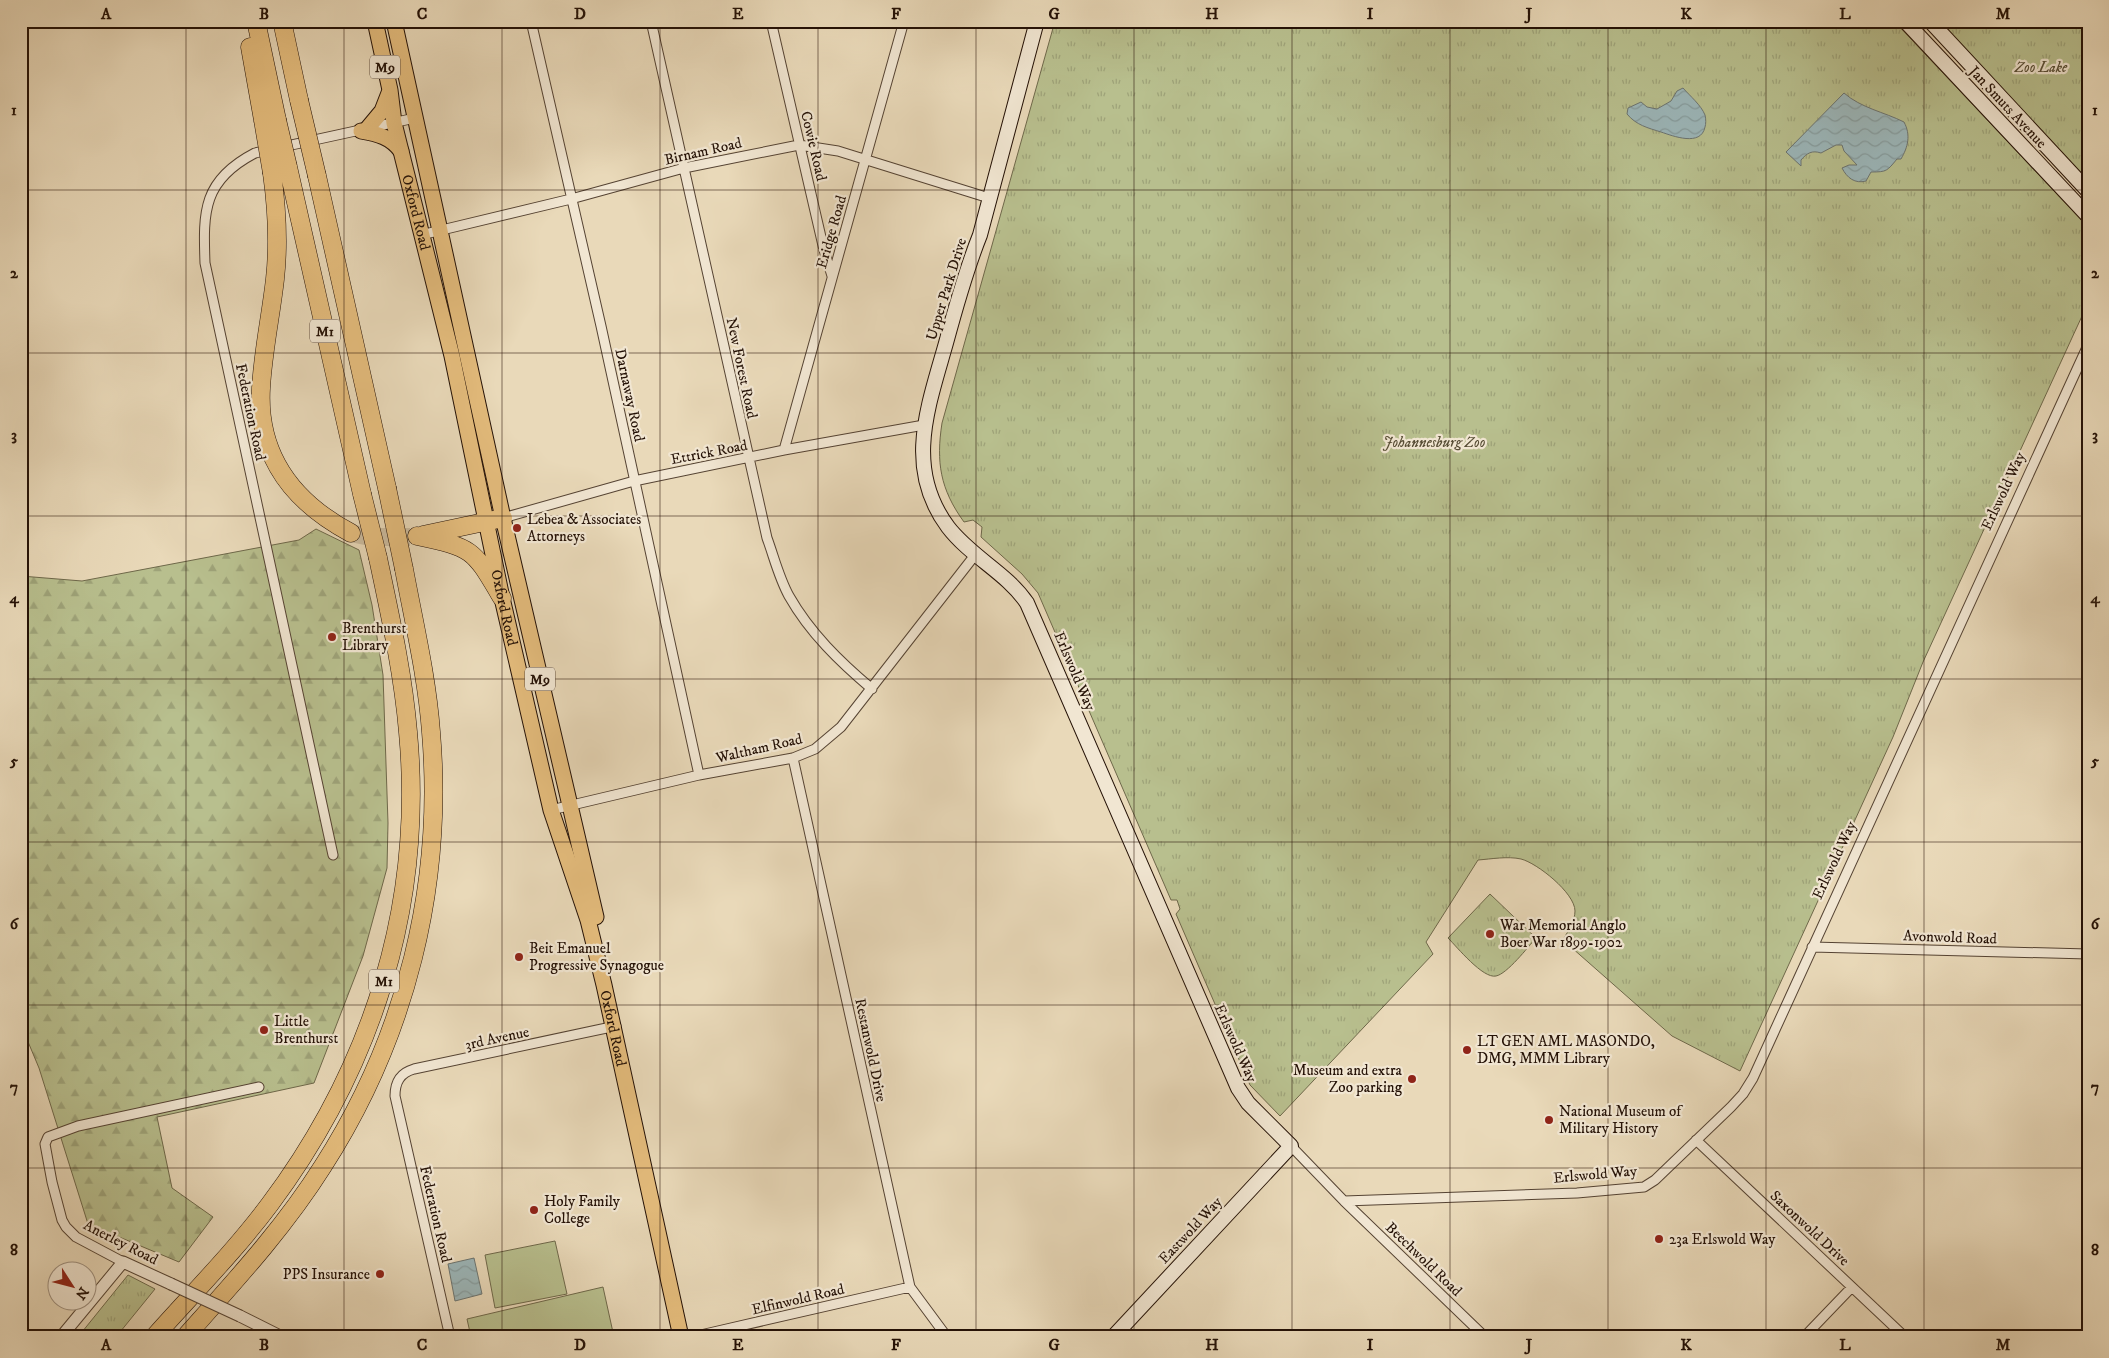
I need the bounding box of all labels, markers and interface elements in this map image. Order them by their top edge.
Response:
text: A [100,4,112,24]
text: B [259,4,269,24]
text: C [417,4,427,24]
text: D [574,4,586,24]
text: E [732,4,744,24]
text: F [891,4,901,24]
text: G [1048,4,1060,24]
text: H [1205,4,1219,24]
text: I [1367,4,1374,24]
text: J [1524,4,1533,24]
text: K [1680,4,1692,24]
text: L [1839,4,1851,24]
text: M [1996,4,2011,24]
road number: M9 [370,56,400,78]
park label: Zoo Lake [2014,58,2068,77]
street label: Jan Smuts Avenue [1963,61,2051,152]
text: 1 [11,100,17,120]
text: 1 [2092,100,2098,120]
street label: Cowie Road [796,109,831,183]
street label: Birnam Road [663,133,744,170]
street label: Oxford Road [397,173,434,253]
street label: Eridge Road [812,193,851,271]
street label: Upper Park Drive [922,236,971,343]
text: 2 [10,263,19,283]
text: 2 [2091,263,2100,283]
street label: New Forest Road [722,316,762,421]
road number: M1 [310,320,340,342]
street label: Darnaway Road [610,347,649,444]
street label: Federation Road [231,362,270,463]
text: 3 [11,425,17,445]
text: 3 [2092,425,2098,445]
park label: Johannesburg Zoo [1383,433,1486,452]
street label: Ettrick Road [669,436,750,469]
street label: Erlswold Way [1977,448,2030,533]
place label: Lebea & Associates Attorneys [527,510,641,546]
marker: Lebea & Associates Attorneys [511,522,523,534]
street label: Oxford Road [486,568,522,648]
text: 4 [8,588,19,608]
text: 4 [2089,588,2100,608]
place label: Brenthurst Library [342,619,406,655]
street label: Erlswold Way [1049,629,1100,714]
marker: Brenthurst Library [326,631,338,643]
road number: M9 [525,668,555,691]
street label: Waltham Road [713,729,805,768]
text: 5 [9,751,18,771]
text: 5 [2090,751,2099,771]
street label: Erlswold Way [1808,817,1861,902]
text: 6 [10,914,20,934]
text: 6 [2091,914,2101,934]
place label: War Memorial Anglo Boer War 1899-1902 [1499,916,1626,952]
street label: Avonwold Road [1903,926,1998,949]
marker: War Memorial Anglo Boer War 1899-1902 [1484,928,1496,940]
place label: Beit Emanuel Progressive Synagogue [529,939,664,975]
marker: Beit Emanuel Progressive Synagogue [513,951,525,963]
road number: M1 [369,969,399,992]
street label: Oxford Road [595,989,631,1069]
street label: Restanwold Drive [850,997,891,1104]
street label: Erlswold Way [1210,1001,1262,1086]
place label: Little Brenthurst [274,1012,338,1048]
street label: 3rd Avenue [463,1022,531,1055]
marker: Little Brenthurst [258,1024,270,1036]
place label: LT GEN AML MASONDO, DMG, MMM Library [1477,1032,1655,1068]
marker: LT GEN AML MASONDO, DMG, MMM Library [1461,1044,1473,1056]
place label: Museum and extra Zoo parking [1293,1061,1403,1097]
marker: Museum and extra Zoo parking [1406,1073,1418,1085]
text: 7 [10,1077,18,1097]
text: 7 [2091,1077,2099,1097]
place label: National Museum of Military History [1559,1102,1683,1138]
marker: National Museum of Military History [1543,1114,1555,1126]
street label: Erlswold Way [1552,1161,1639,1188]
street label: Federation Road [415,1164,456,1265]
street label: Saxonwold Drive [1766,1187,1853,1270]
place label: Holy Family College [544,1192,621,1228]
street label: Eastwold Way [1154,1192,1227,1268]
marker: Holy Family College [528,1204,540,1216]
street label: Anerley Road [80,1216,162,1270]
street label: Beechwold Road [1381,1218,1466,1301]
place label: 23a Erlswold Way [1669,1230,1776,1249]
marker: 23a Erlswold Way [1653,1233,1665,1245]
text: 8 [10,1240,18,1260]
text: 8 [2091,1240,2099,1260]
north arrow [48,1260,98,1310]
place label: PPS Insurance [283,1265,370,1284]
marker: PPS Insurance [374,1268,386,1280]
street label: Elfinwold Road [750,1279,847,1319]
text: N [71,1283,92,1303]
text: A [100,1335,112,1355]
text: B [259,1335,269,1355]
text: C [417,1335,427,1355]
text: D [574,1335,586,1355]
text: E [732,1335,744,1355]
text: F [891,1335,901,1355]
text: G [1048,1335,1060,1355]
text: H [1205,1335,1219,1355]
text: I [1367,1335,1374,1355]
text: J [1524,1335,1533,1355]
text: K [1680,1335,1692,1355]
text: L [1839,1335,1851,1355]
text: M [1996,1335,2011,1355]

